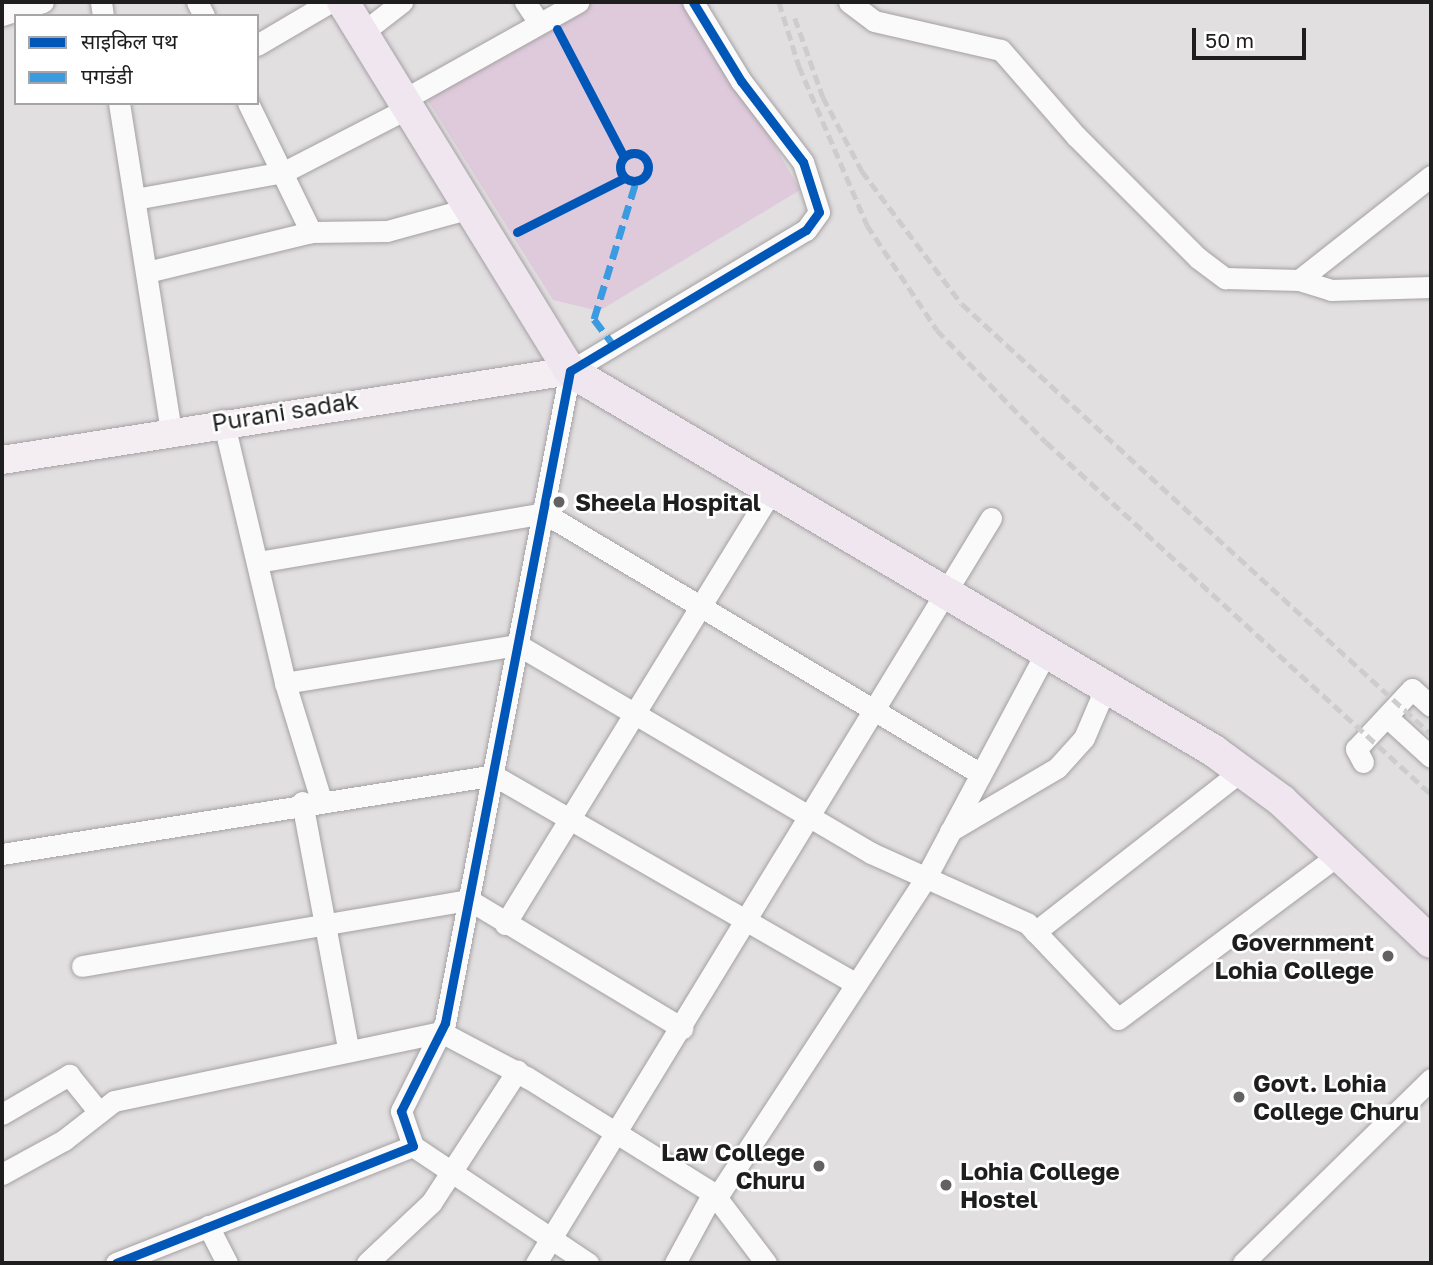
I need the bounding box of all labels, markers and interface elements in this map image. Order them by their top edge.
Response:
legend [14,14,259,105]
scale bar [1195,14,1309,58]
text: 50 m [1205,27,1254,53]
text: साइकिल पथ [81,28,177,54]
text: पगडंडी [81,63,133,89]
street label: Purani sadak [210,385,360,437]
place label: Sheela Hospital [575,488,761,516]
marker: Sheela Hospital [549,492,569,512]
place label: Government Lohia College [1214,928,1374,984]
marker: Government Lohia College [1380,948,1396,964]
place label: Govt. Lohia College Churu [1253,1069,1419,1125]
marker: Govt. Lohia College Churu [1231,1089,1247,1105]
place label: Law College Churu [661,1138,805,1194]
place label: Lohia College Hostel [960,1157,1120,1213]
marker: Law College Churu [811,1158,827,1174]
marker: Lohia College Hostel [938,1177,954,1193]

